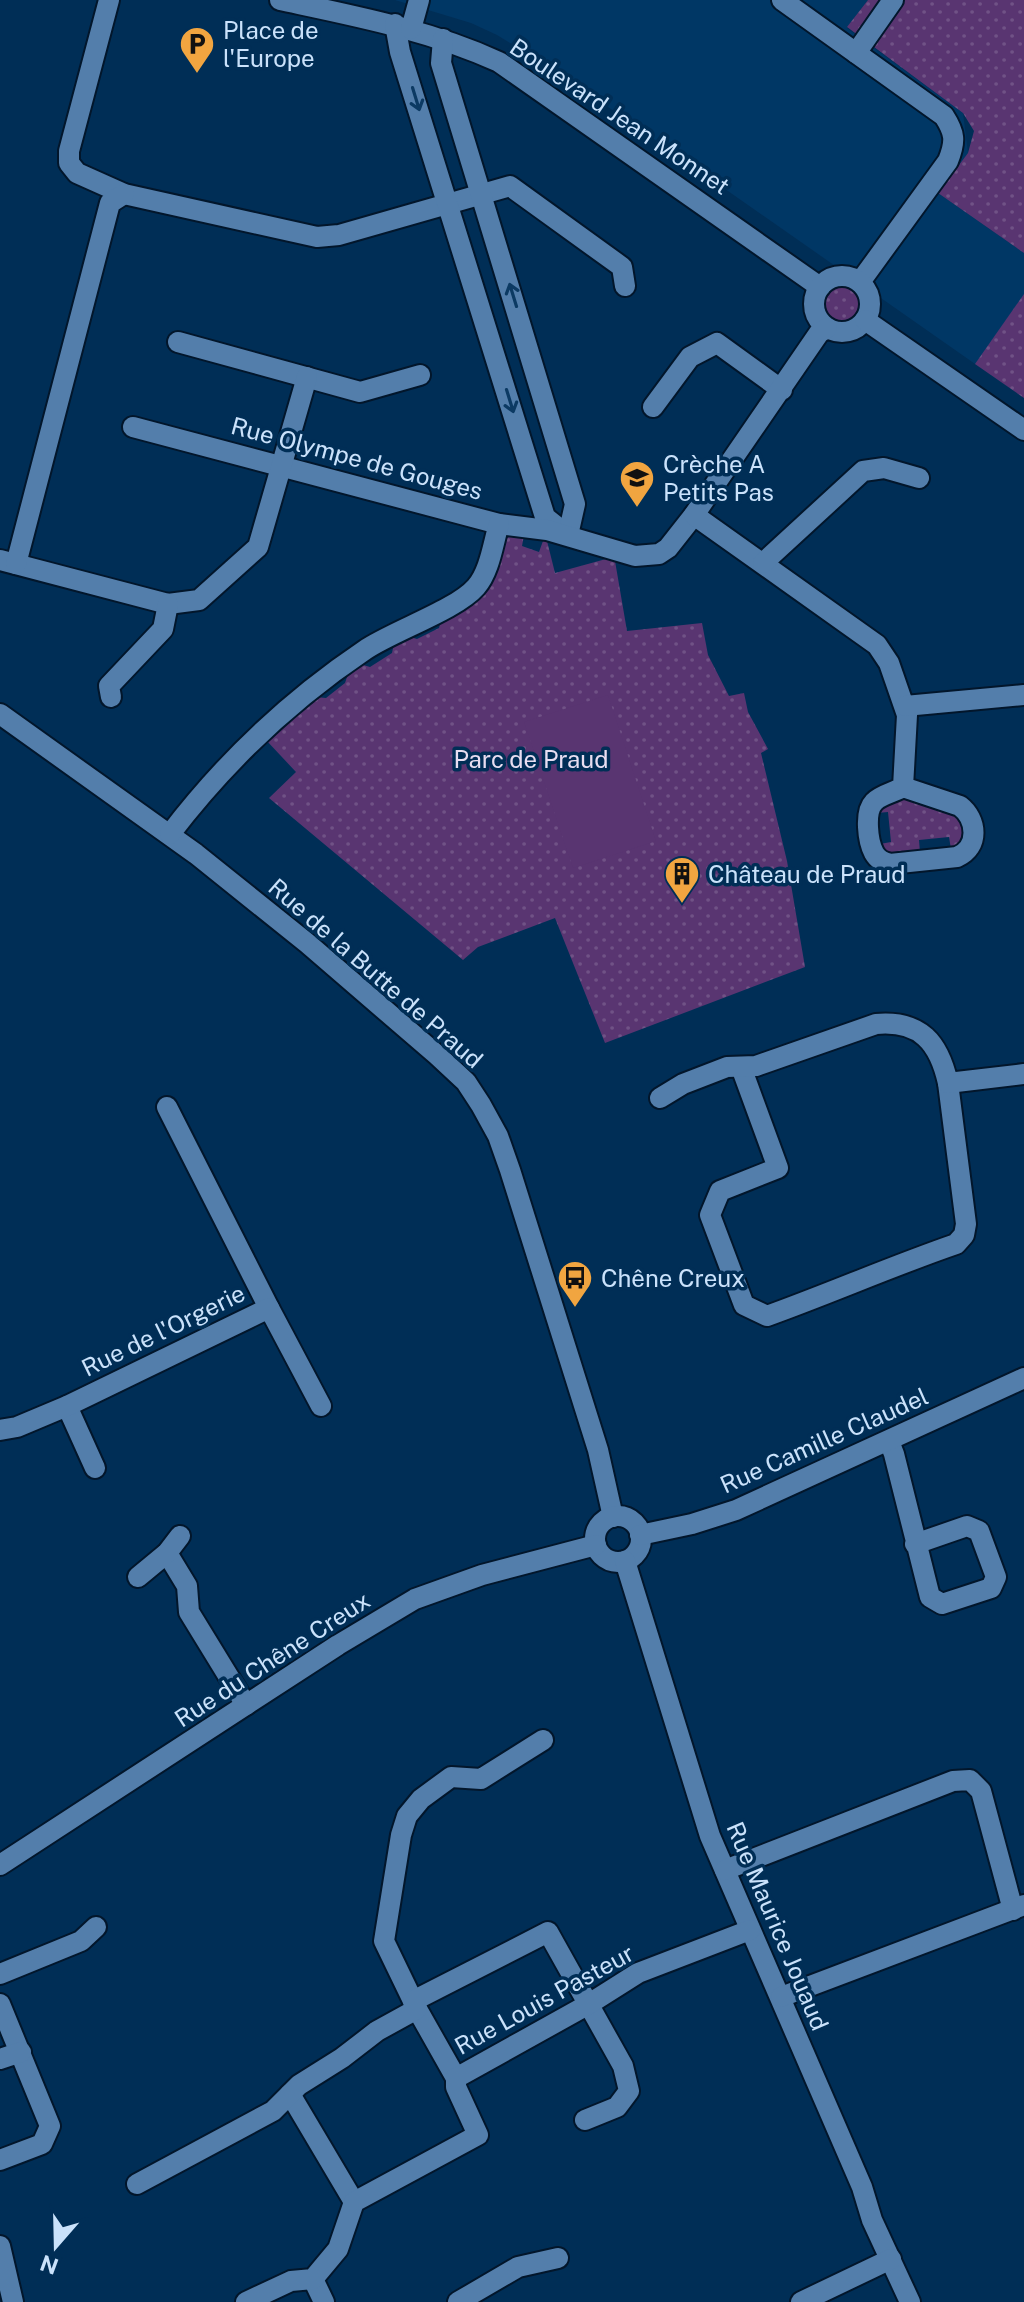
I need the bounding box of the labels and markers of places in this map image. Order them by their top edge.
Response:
place label: Place de l'Europe [223,16,319,72]
parking icon: Place de l'Europe [178,25,216,75]
place label: Crèche A Petits Pas [663,450,774,506]
school or university icon: Crèche A Petits Pas [618,459,656,509]
building icon: Château de Praud [663,855,701,905]
place label: Château de Praud [708,860,906,888]
bus stop icon: Chêne Creux [556,1259,594,1309]
place label: Chêne Creux [601,1264,745,1292]

